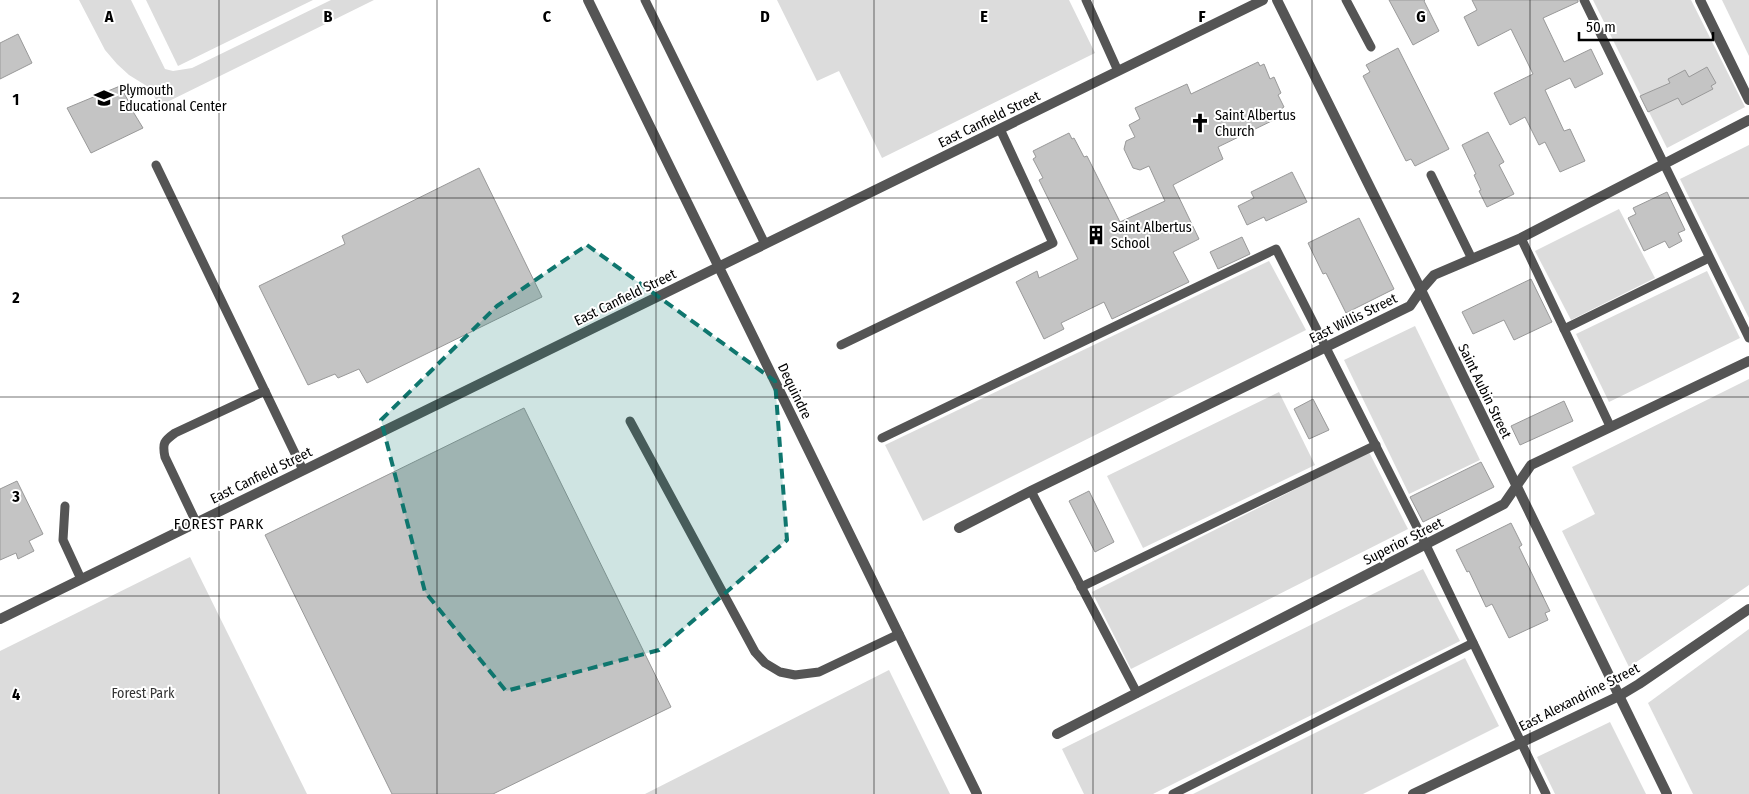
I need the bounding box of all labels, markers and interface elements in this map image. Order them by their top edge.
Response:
text: A [104,7,114,26]
text: B [324,7,333,26]
text: C [543,7,552,26]
text: D [760,7,770,26]
text: E [980,7,988,26]
text: F [1198,7,1206,26]
text: G [1416,7,1426,26]
scale bar [1579,10,1713,42]
text: 50 m [1586,18,1616,36]
place label: Plymouth Educational Center [119,82,227,115]
school or university icon: Plymouth Educational Center [93,87,115,109]
street label: East Canfield Street [935,87,1043,151]
text: 1 [13,90,19,109]
place label: Saint Albertus Church [1215,107,1296,140]
church icon: Saint Albertus Church [1189,112,1211,134]
place label: Saint Albertus School [1111,219,1192,252]
building icon: Saint Albertus School [1085,224,1107,246]
street label: East Canfield Street [571,265,679,329]
text: 2 [11,288,20,307]
street label: East Willis Street [1307,290,1400,347]
street label: Saint Aubin Street [1454,341,1515,442]
street label: Dequindre [774,361,815,422]
street label: East Canfield Street [207,443,315,507]
text: 3 [11,487,20,506]
street label: Superior Street [1361,514,1446,569]
district label: FOREST PARK [174,515,264,533]
street label: East Alexandrine Street [1516,660,1643,735]
text: 4 [12,685,20,704]
park label: Forest Park [111,685,175,702]

